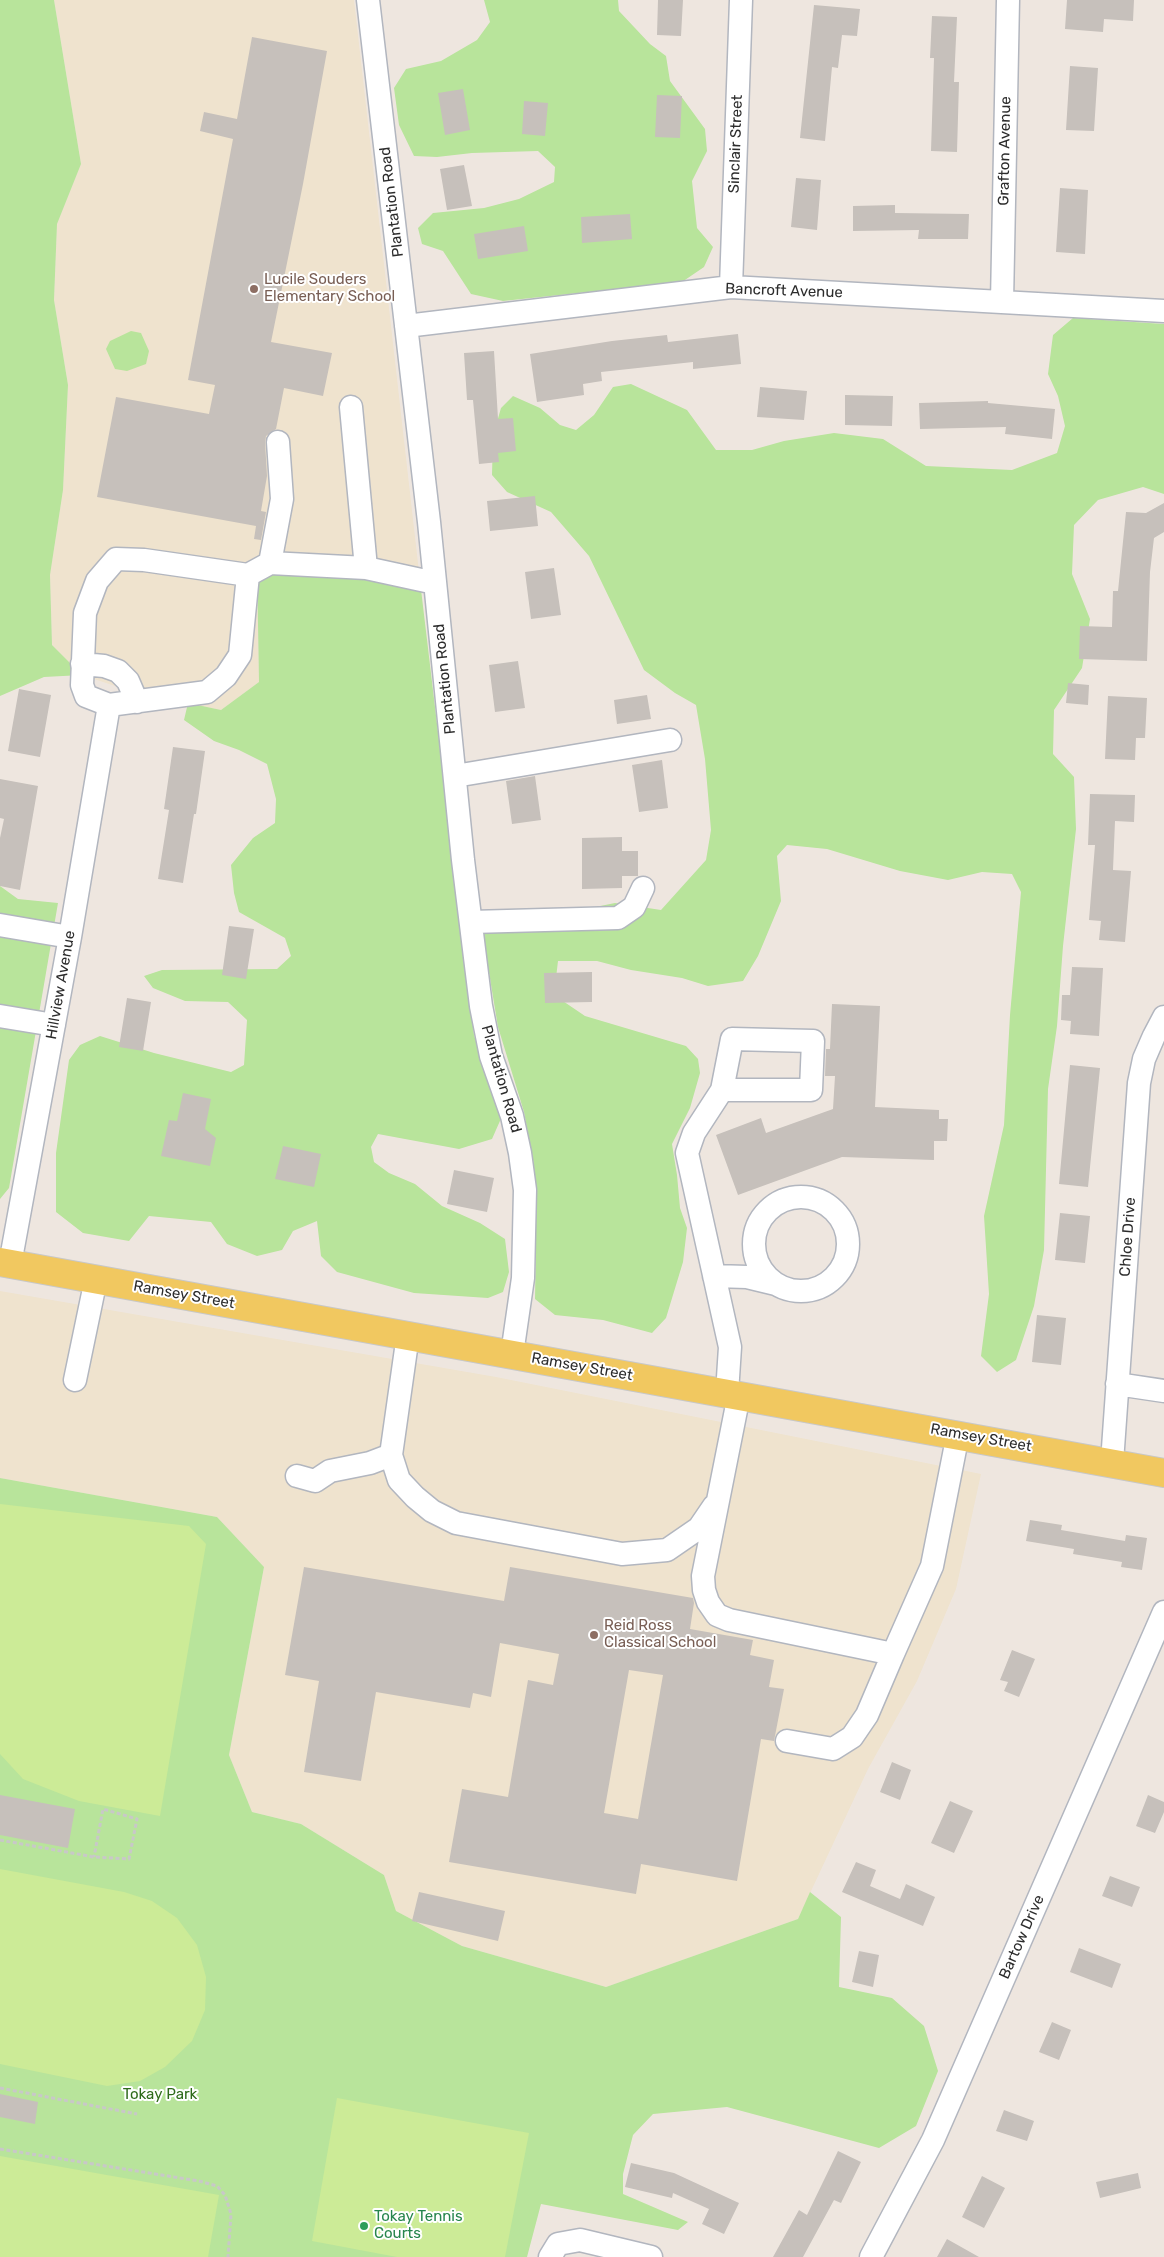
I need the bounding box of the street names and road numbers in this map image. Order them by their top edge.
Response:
street label: Sinclair Street [725,94,747,194]
street label: Grafton Avenue [995,96,1015,206]
street label: Plantation Road [376,146,408,258]
street label: Bancroft Avenue [725,280,843,302]
street label: Plantation Road [430,623,460,735]
street label: Hillview Avenue [43,929,79,1041]
street label: Plantation Road [477,1023,525,1135]
street label: Chloe Drive [1116,1197,1140,1277]
street label: Ramsey Street [132,1277,236,1313]
street label: Ramsey Street [530,1349,634,1385]
street label: Ramsey Street [929,1420,1033,1456]
street label: Bartow Drive [995,1892,1049,1982]

